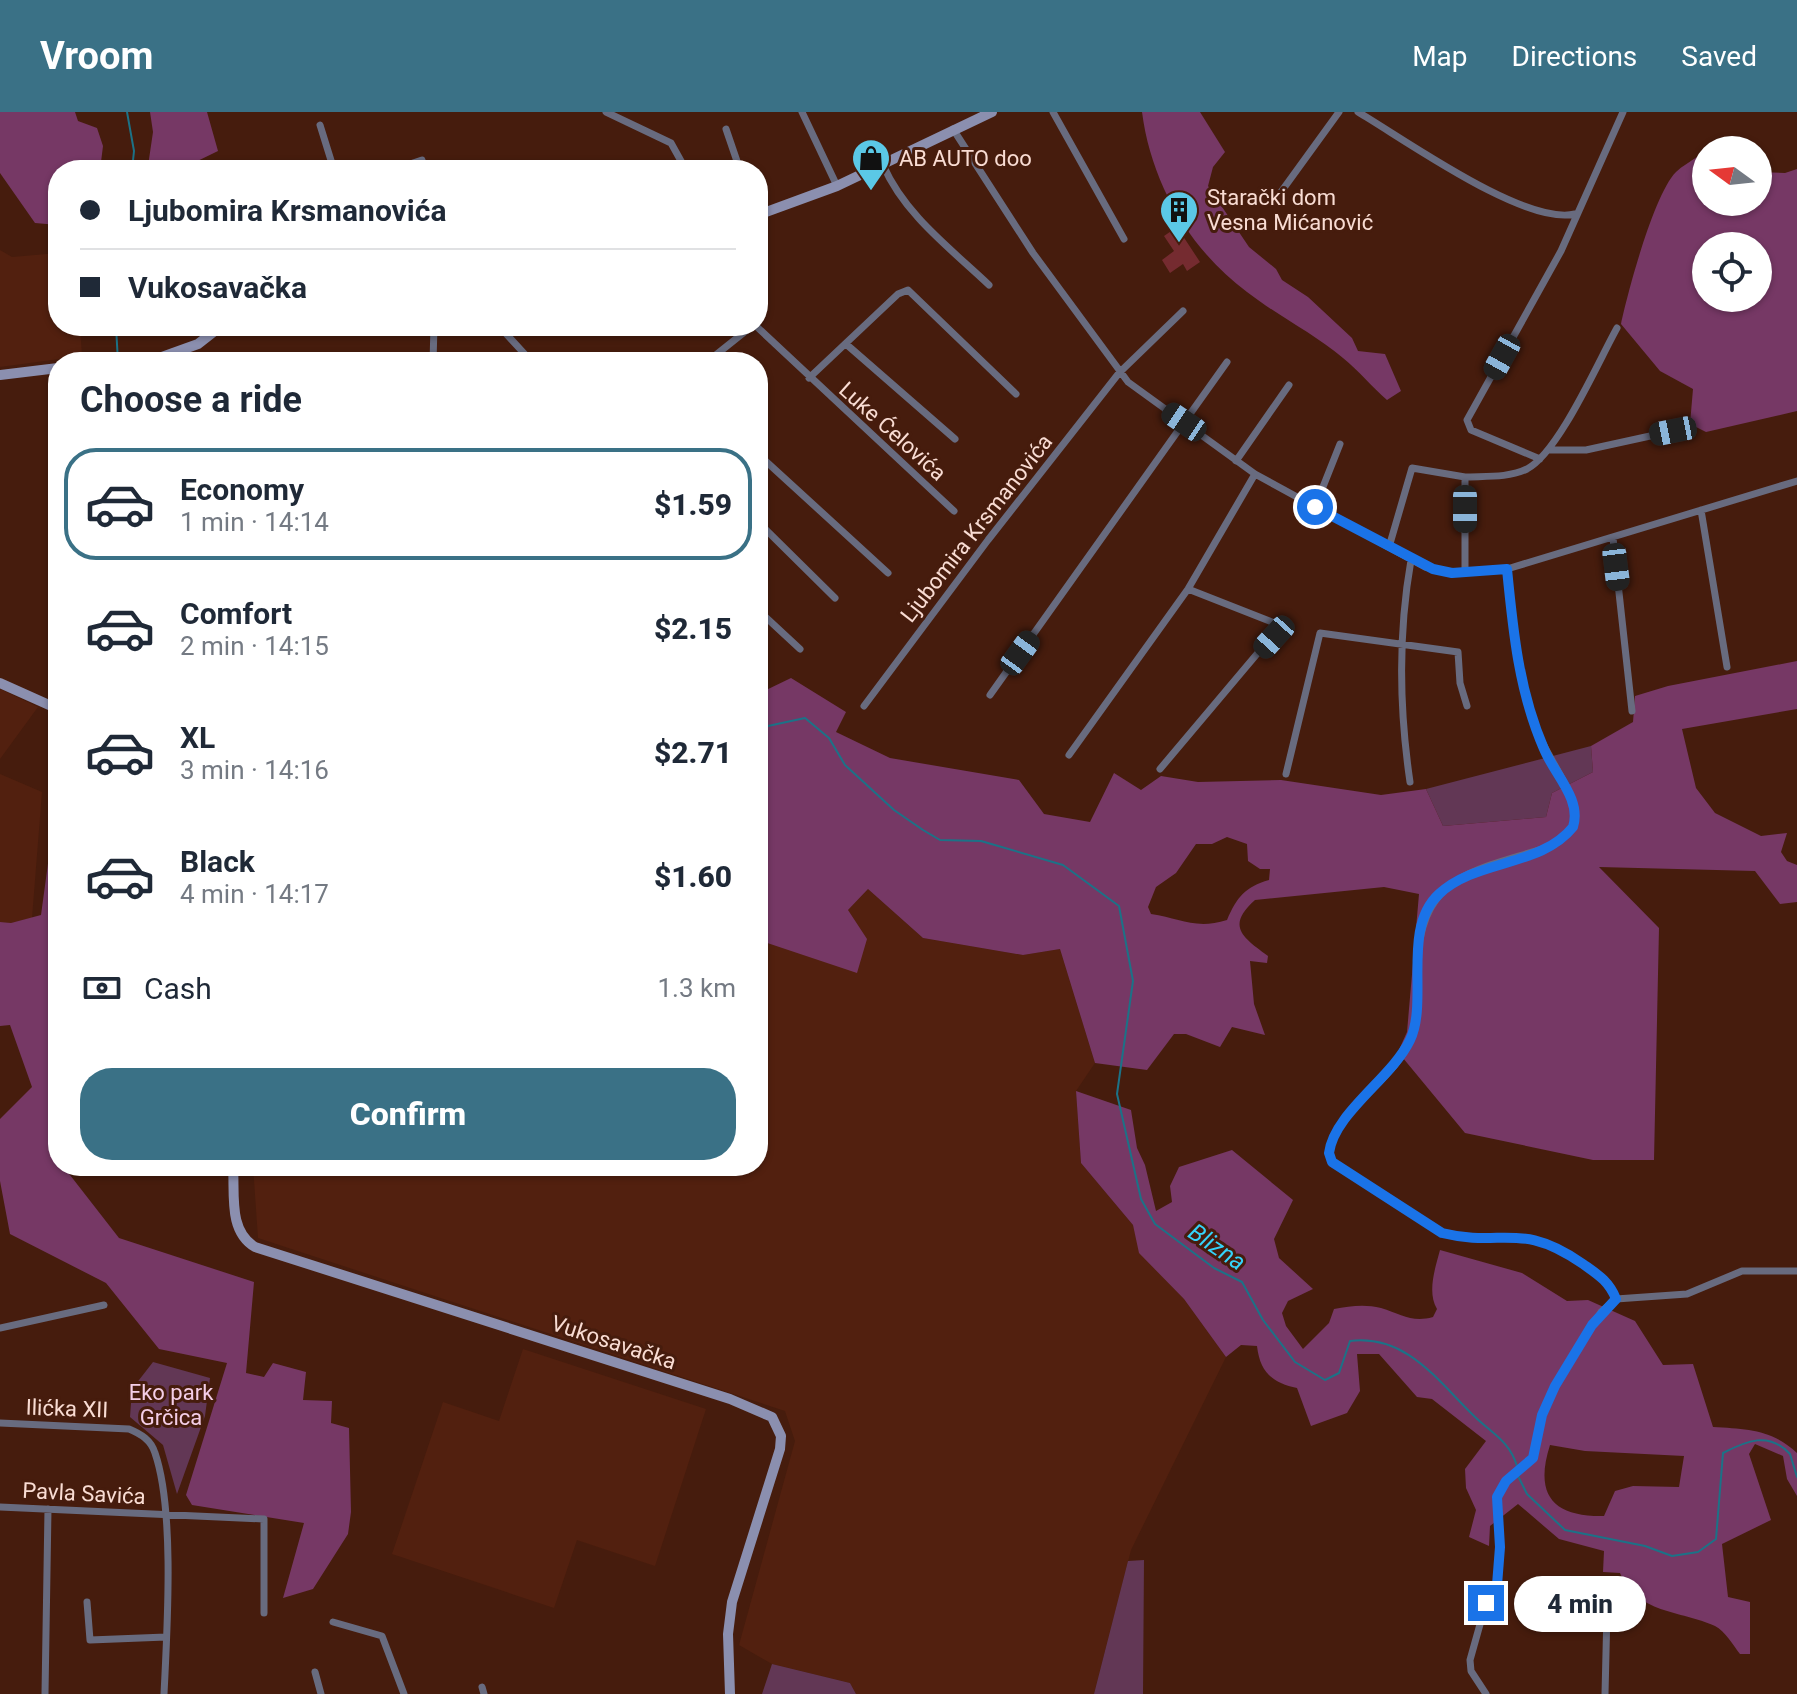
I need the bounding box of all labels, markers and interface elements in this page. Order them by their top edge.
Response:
text: Vroom [40,34,153,78]
text: Map [1412,40,1468,73]
text: Directions [1512,40,1637,73]
text: Saved [1681,40,1757,73]
north arrow [1692,136,1772,216]
map controls [1692,136,1772,312]
shop icon: AB AUTO doo [850,137,892,192]
place label: AB AUTO doo [899,146,1032,171]
place label: Starački dom Vesna Mićanović [1207,185,1373,235]
building icon: Starački dom Vesna Mićanović [1158,189,1200,244]
text: Ljubomira Krsmanovića [128,193,446,228]
button: locate [1692,232,1772,312]
text: Vukosavačka [128,270,307,305]
car [1480,330,1524,384]
street label: Luke Ćelovića [834,376,952,486]
text: Choose a ride [80,379,302,421]
car [1157,399,1211,445]
car [1647,415,1699,447]
street label: Ljubomira Krsmanovića [895,430,1057,627]
icon: car [84,468,156,540]
text: Economy [180,472,304,507]
car [1453,485,1477,533]
text: $1.59 [654,487,732,522]
route start [1297,489,1333,525]
text: 1 min · 14:14 [180,507,329,537]
car [1601,542,1631,592]
icon: car [84,592,156,664]
text: Comfort [180,596,292,631]
text: $2.15 [654,611,732,646]
car [1249,611,1299,663]
car [996,627,1044,679]
text: 2 min · 14:15 [180,631,329,661]
icon: car [84,716,156,788]
text: XL [180,720,215,755]
text: $2.71 [654,735,732,770]
text: 3 min · 14:16 [180,755,329,785]
icon: car [84,840,156,912]
text: Black [180,844,255,879]
text: $1.60 [654,859,732,894]
text: 4 min · 14:17 [180,879,329,909]
icon: cash [80,966,124,1010]
text: Cash [144,971,212,1006]
text: 1.3 km [657,973,736,1003]
button: Confirm [80,1068,736,1160]
water label: Blizna [1183,1218,1251,1276]
street label: Vukosavačka [548,1311,679,1374]
park label: Eko park Grčica [129,1380,214,1430]
street label: Ilićka XII [25,1395,109,1422]
street label: Pavla Savića [22,1478,146,1509]
callout: 4 min [1514,1575,1646,1631]
route end [1468,1585,1504,1621]
text: 4 min [1547,1589,1613,1619]

